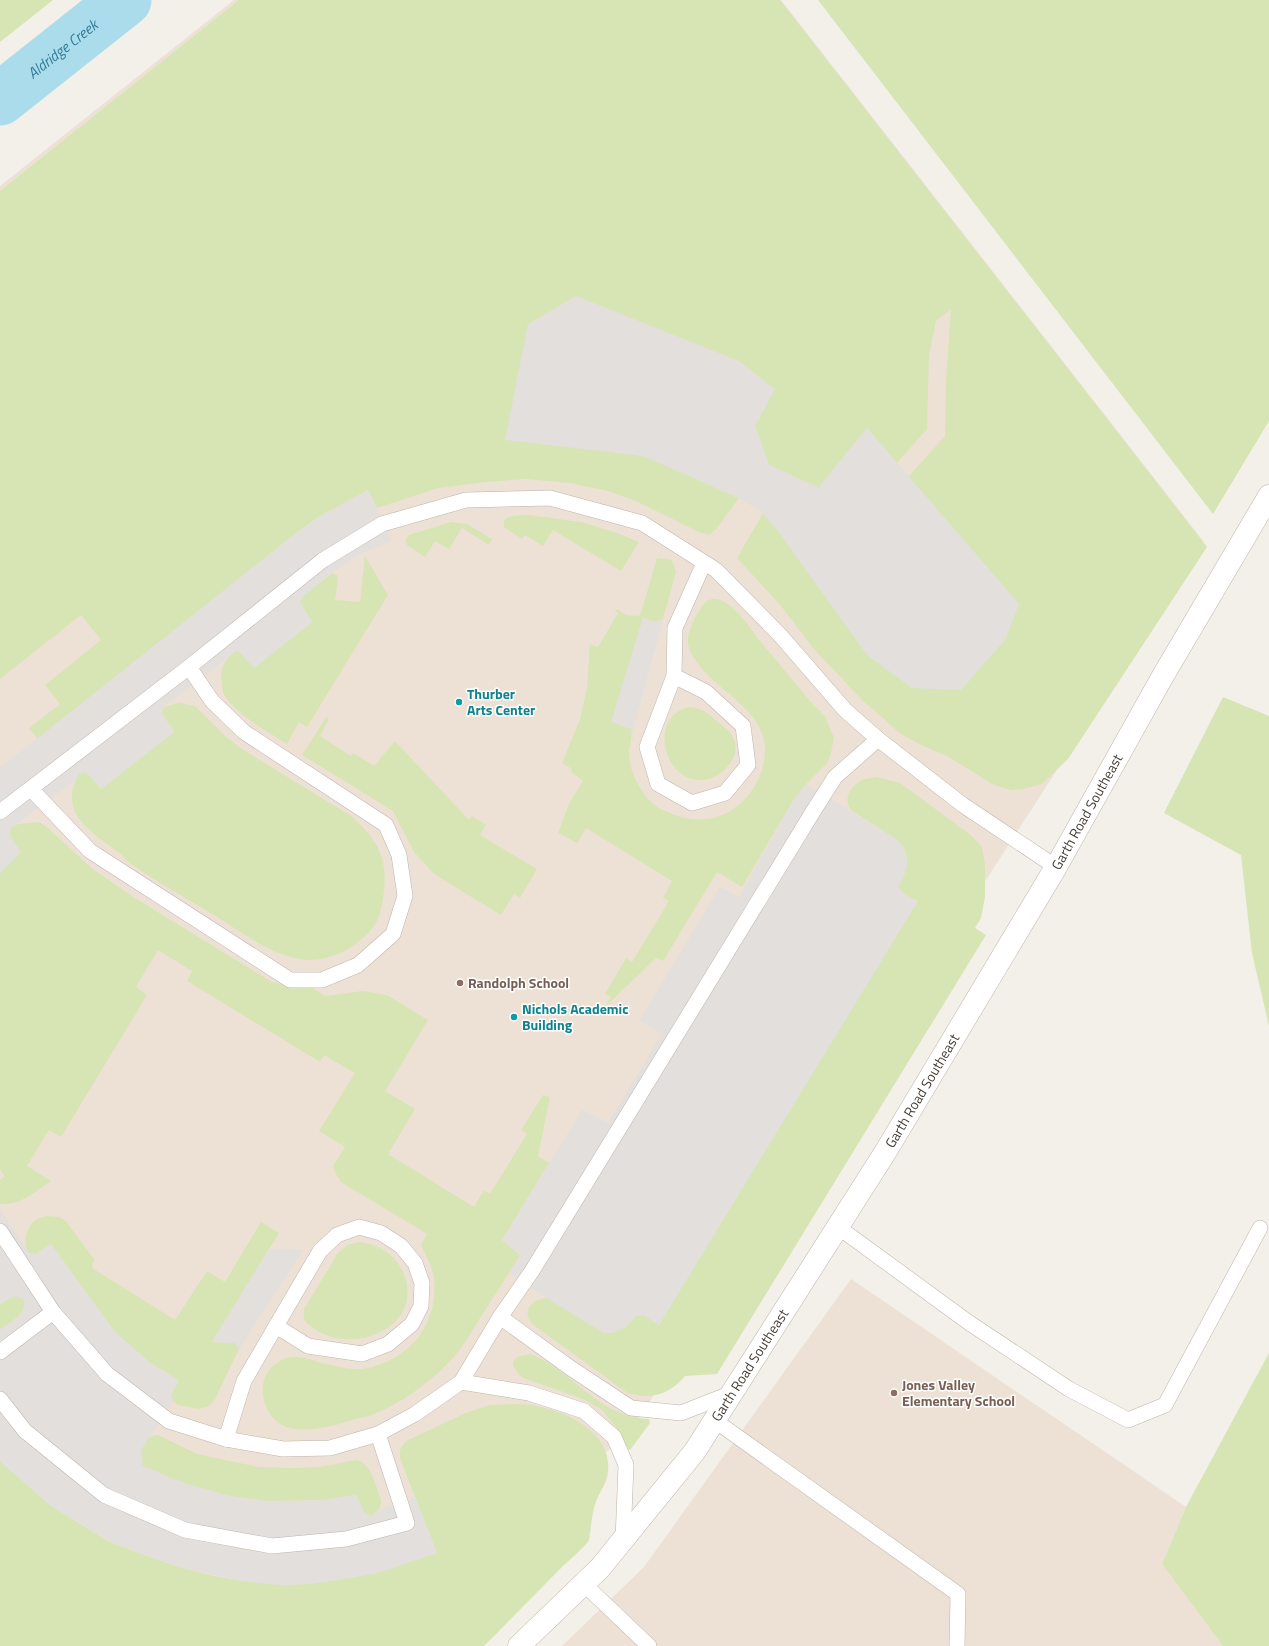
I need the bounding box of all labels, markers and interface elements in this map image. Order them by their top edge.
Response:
water label: Aldridge Creek [22,12,104,84]
place label: Thurber Arts Center [467,683,535,720]
marker: Thurber Arts Center [454,697,464,707]
street label: Garth Road Southeast [1046,750,1127,873]
place label: Randolph School [468,972,569,993]
marker: Randolph School [455,978,465,988]
place label: Nichols Academic Building [522,998,628,1035]
marker: Nichols Academic Building [509,1012,519,1022]
street label: Garth Road Southeast [879,1029,964,1152]
street label: Garth Road Southeast [706,1304,793,1425]
place label: Jones Valley Elementary School [902,1374,1015,1411]
marker: Jones Valley Elementary School [889,1388,899,1398]

